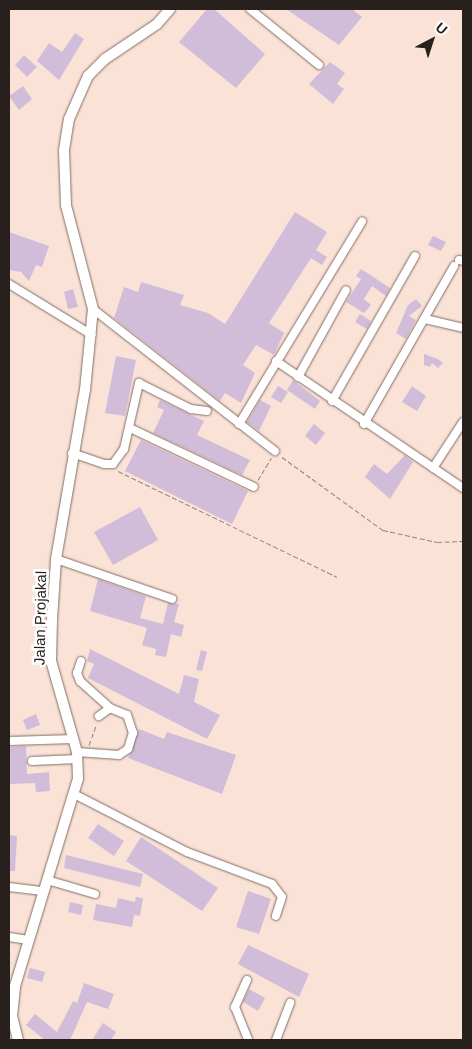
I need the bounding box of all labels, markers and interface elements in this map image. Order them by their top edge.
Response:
north arrow [407,15,457,65]
text: U [433,19,451,38]
street label: Jalan Projakal [30,571,50,665]

